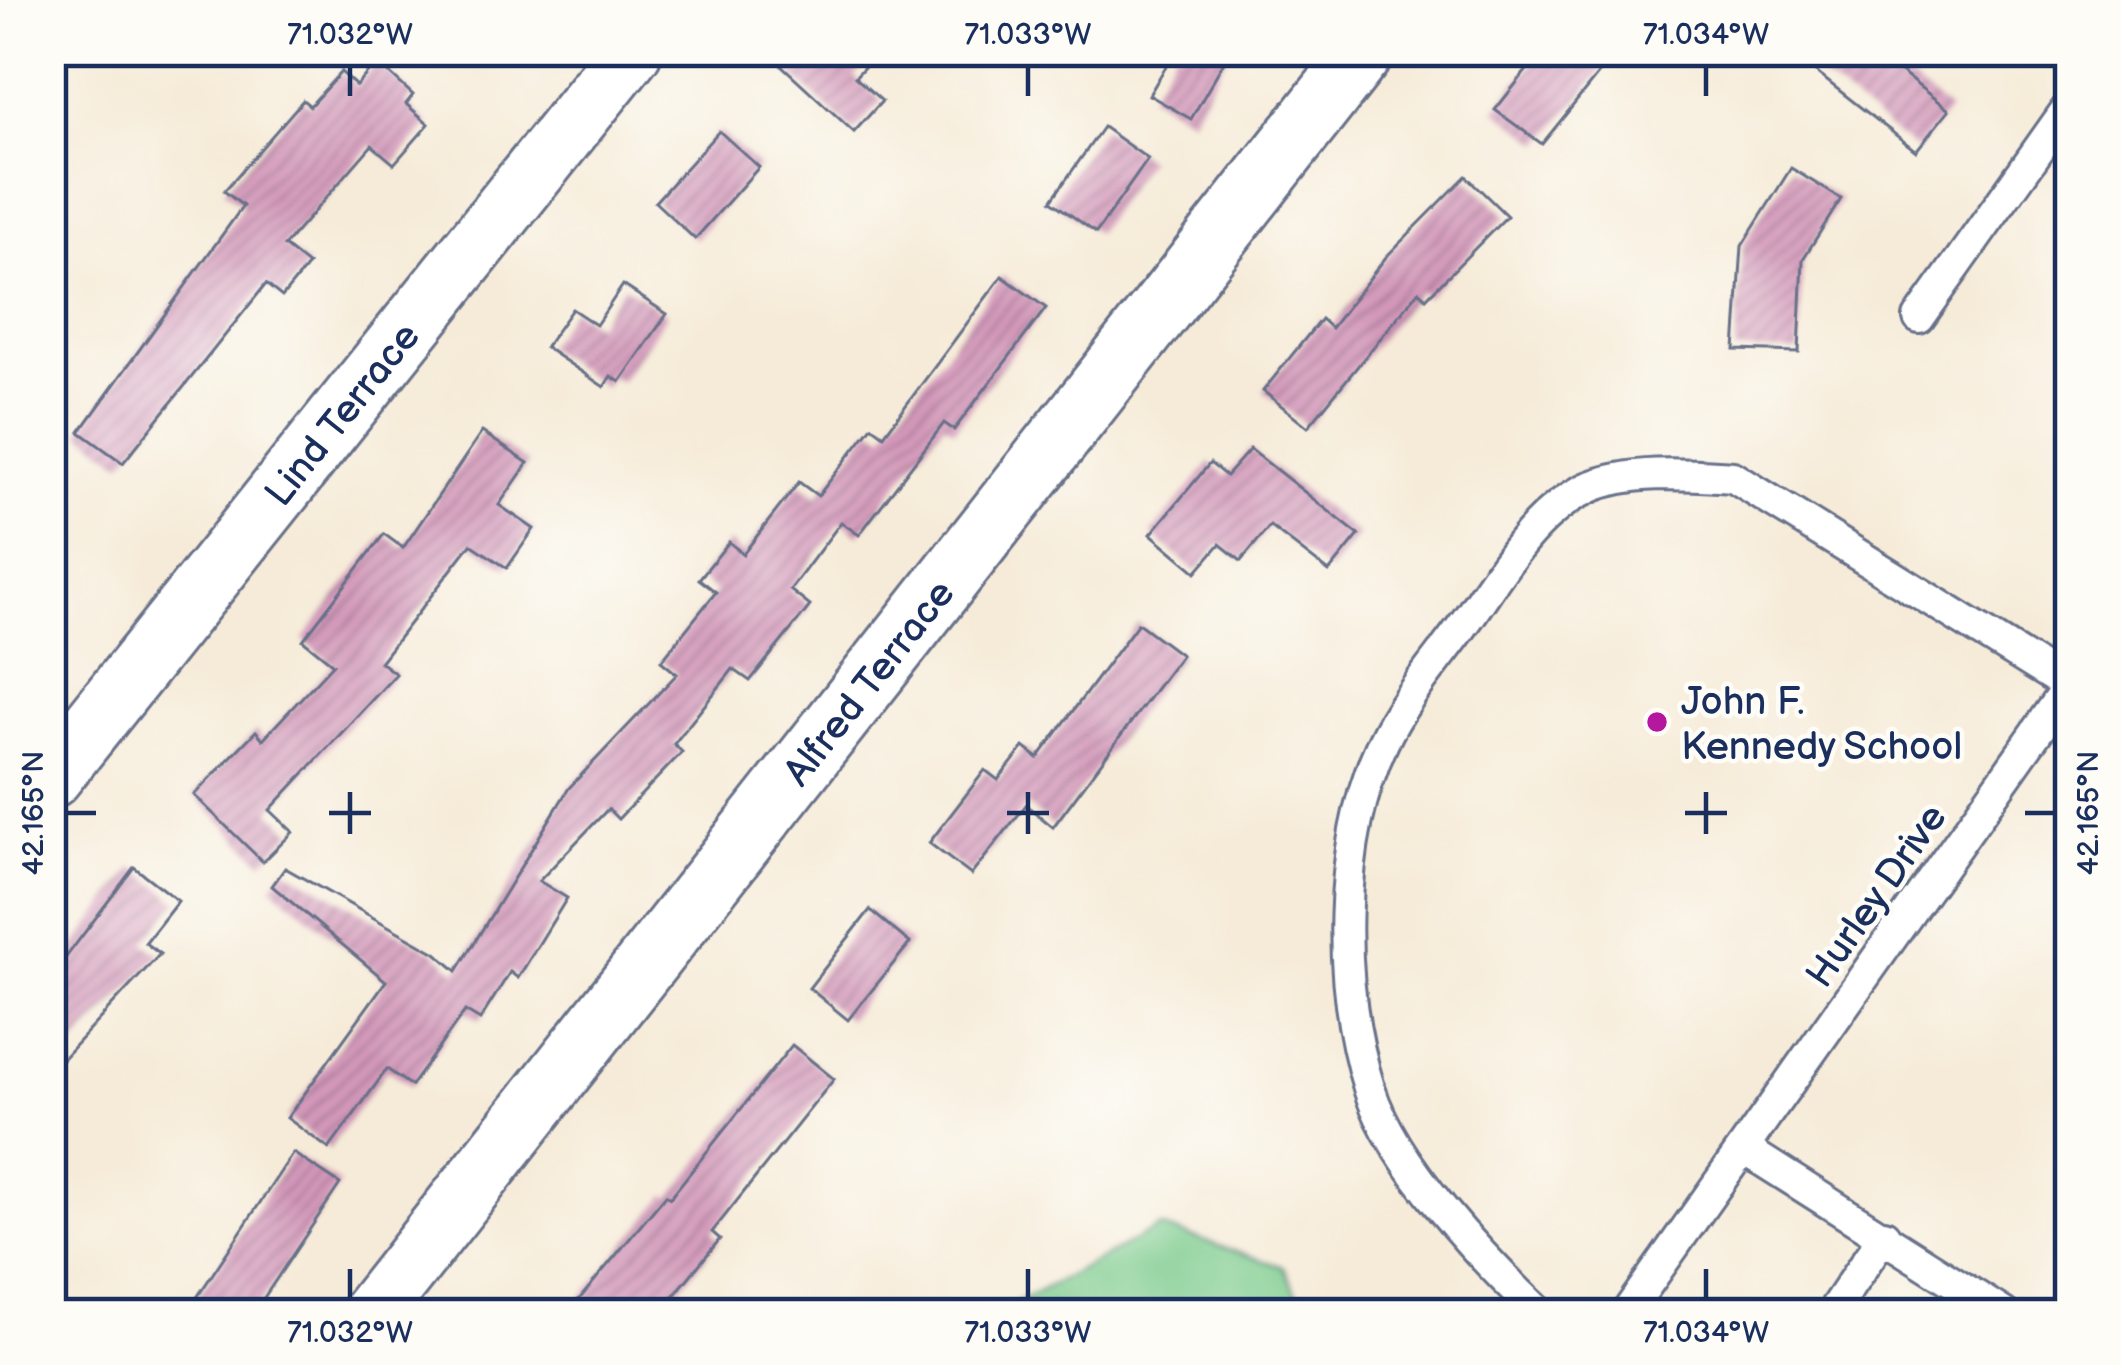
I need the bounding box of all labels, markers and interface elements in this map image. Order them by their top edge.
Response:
text: 71.032°W [287,17,413,53]
text: 71.033°W [964,17,1092,53]
text: 71.034°W [1643,17,1769,53]
street label: Lind Terrace [256,314,431,516]
street label: Alfred Terrace [775,571,965,796]
place label: John F. Kennedy School [1681,679,1962,771]
marker: John F. Kennedy School [1644,709,1670,735]
text: 42.165°N [16,751,52,875]
text: 42.165°N [2071,751,2107,875]
street label: Hurley Drive [1797,796,1957,997]
text: 71.032°W [287,1315,413,1351]
text: 71.033°W [964,1315,1092,1351]
text: 71.034°W [1643,1315,1769,1351]

